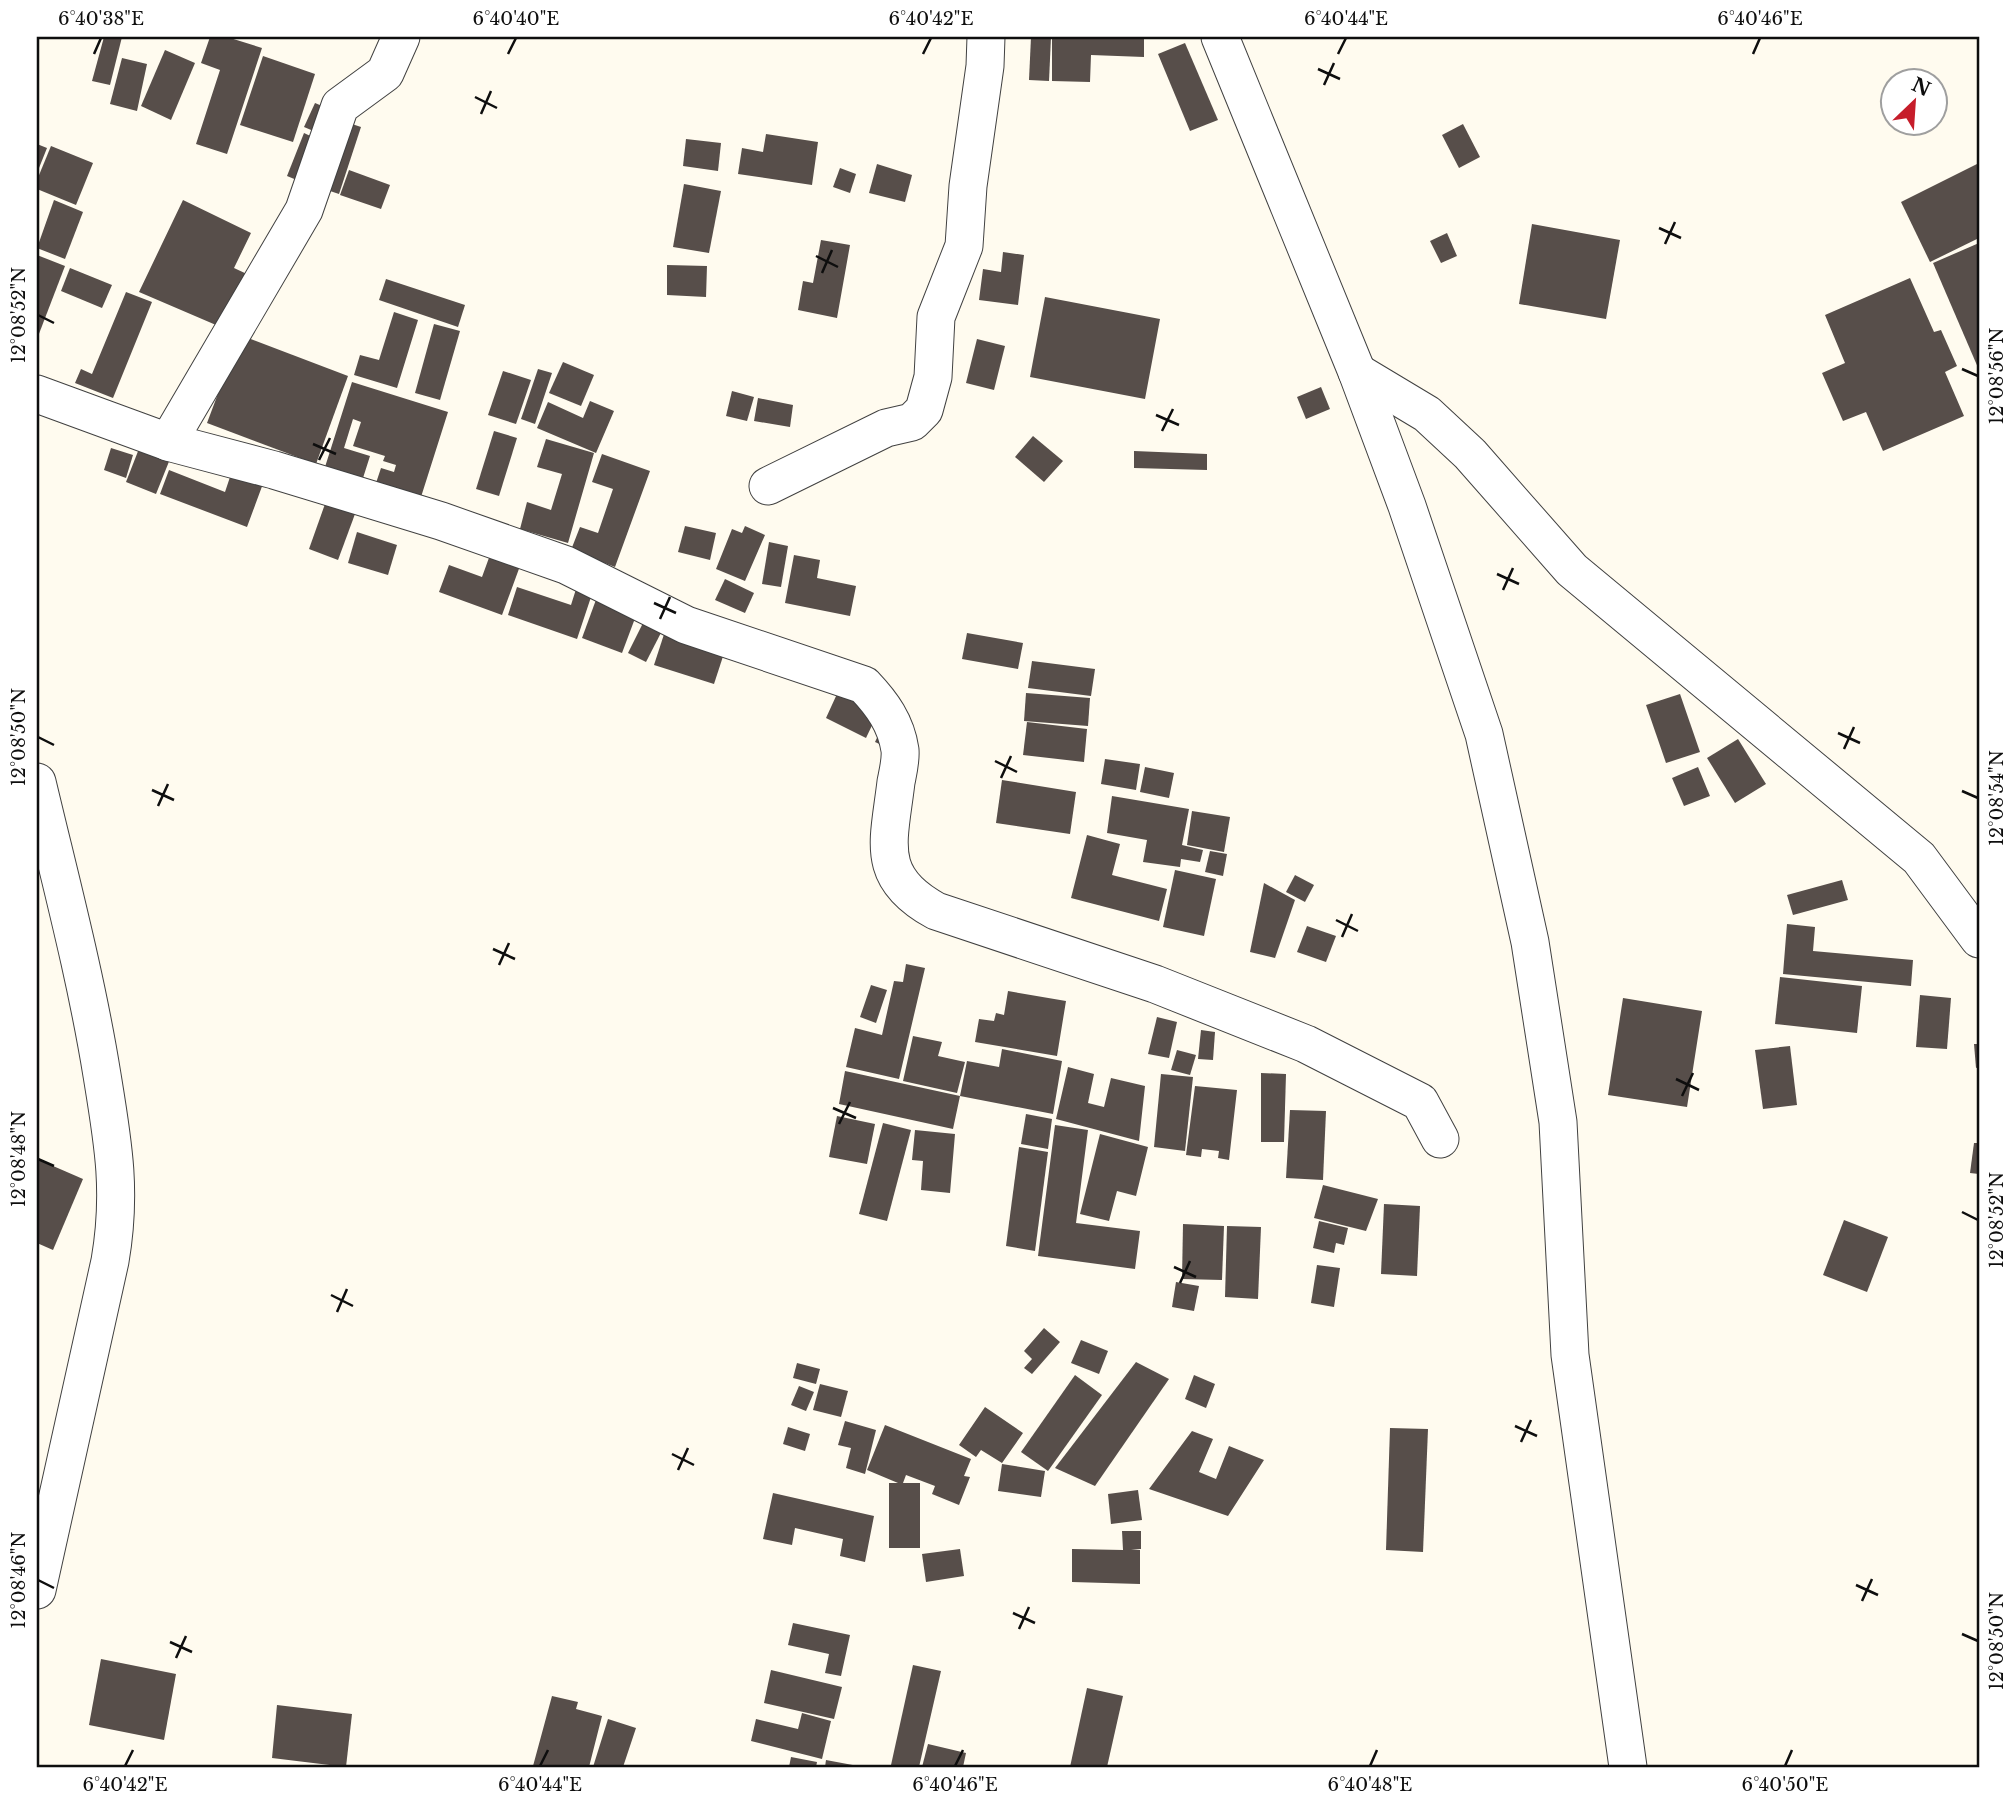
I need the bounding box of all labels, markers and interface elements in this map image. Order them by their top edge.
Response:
text: 6°40'38"E [58,8,144,30]
text: 6°40'40"E [473,8,559,30]
text: 6°40'42"E [888,8,974,30]
text: 6°40'44"E [1304,8,1388,30]
text: 6°40'46"E [1717,8,1803,30]
north arrow [1880,66,1950,136]
text: N [1908,73,1934,101]
text: 12°08'52"N [8,267,30,363]
text: 12°08'56"N [1986,327,2008,425]
text: 12°08'50"N [8,688,30,786]
text: 12°08'54"N [1986,750,2008,846]
text: 12°08'48"N [8,1111,30,1207]
text: 12°08'52"N [1986,1172,2008,1268]
text: 12°08'46"N [8,1531,30,1629]
text: 12°08'50"N [1986,1592,2008,1690]
text: 6°40'42"E [82,1774,168,1796]
text: 6°40'44"E [498,1774,582,1796]
text: 6°40'46"E [912,1774,998,1796]
text: 6°40'48"E [1328,1774,1412,1796]
text: 6°40'50"E [1742,1774,1828,1796]

